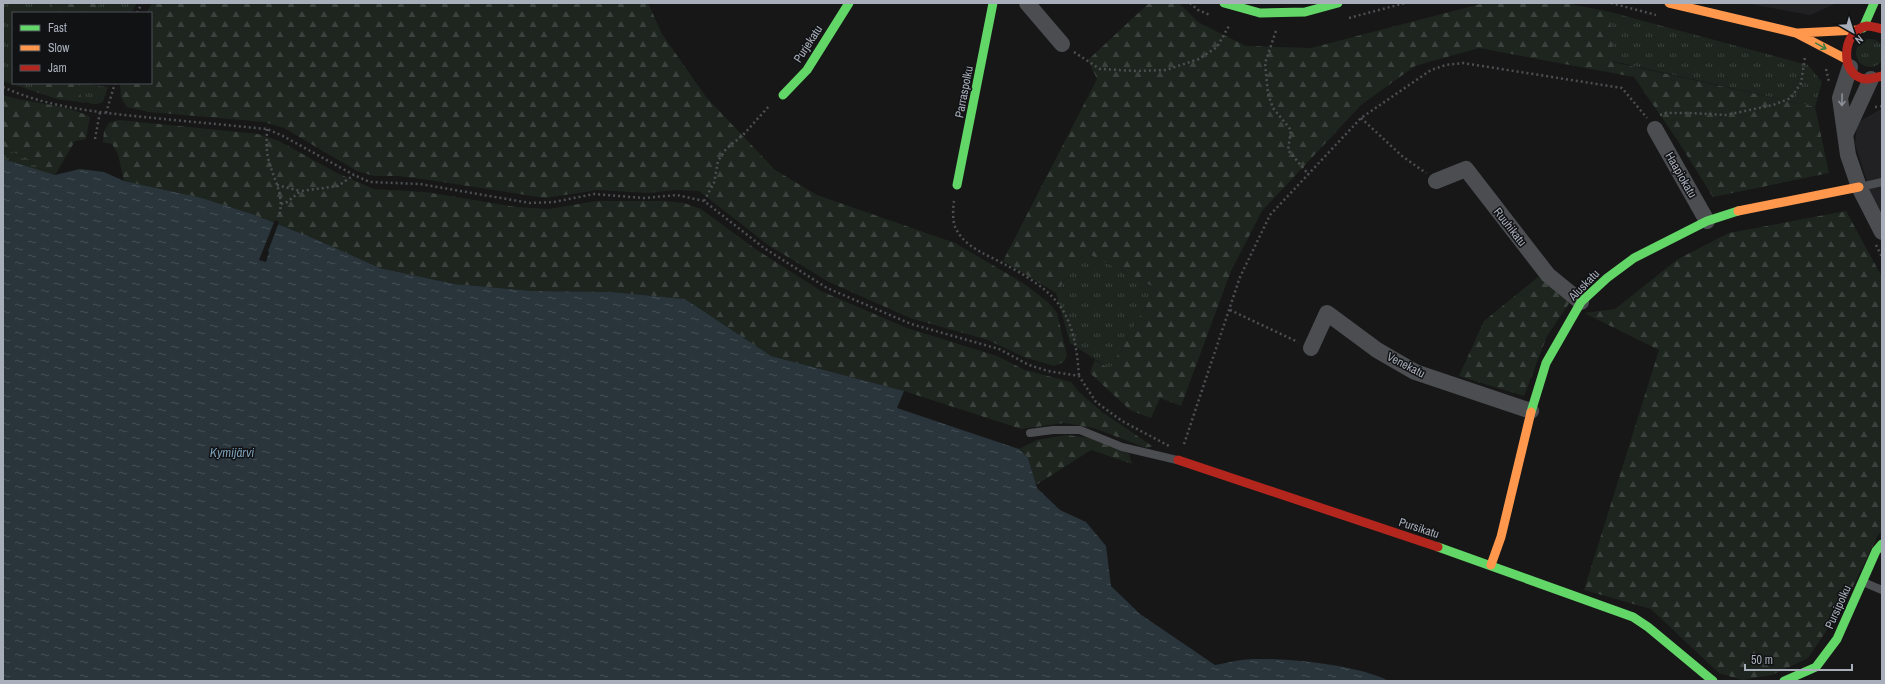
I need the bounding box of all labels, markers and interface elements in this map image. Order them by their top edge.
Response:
legend [12,12,152,84]
north arrow [1833,12,1873,52]
text: Fast [48,20,67,36]
street label: Purjekatu [790,22,826,66]
text: N [1852,32,1866,47]
text: Slow [48,40,70,56]
one-way arrow [1815,43,1827,50]
text: Jam [48,60,67,76]
street label: Parraspolku [951,65,977,119]
one-way arrow [1838,93,1846,106]
street label: Haapiokatu [1661,149,1701,201]
street label: Ruuhikatu [1490,204,1530,250]
street label: Aluskatu [1564,266,1603,305]
street label: Venekatu [1384,349,1428,381]
water label: Kymijärvi [210,444,254,461]
street label: Pursikatu [1397,514,1441,542]
street label: Pursipolku [1821,583,1855,631]
scale bar [1745,646,1852,672]
text: 50 m [1751,652,1773,668]

